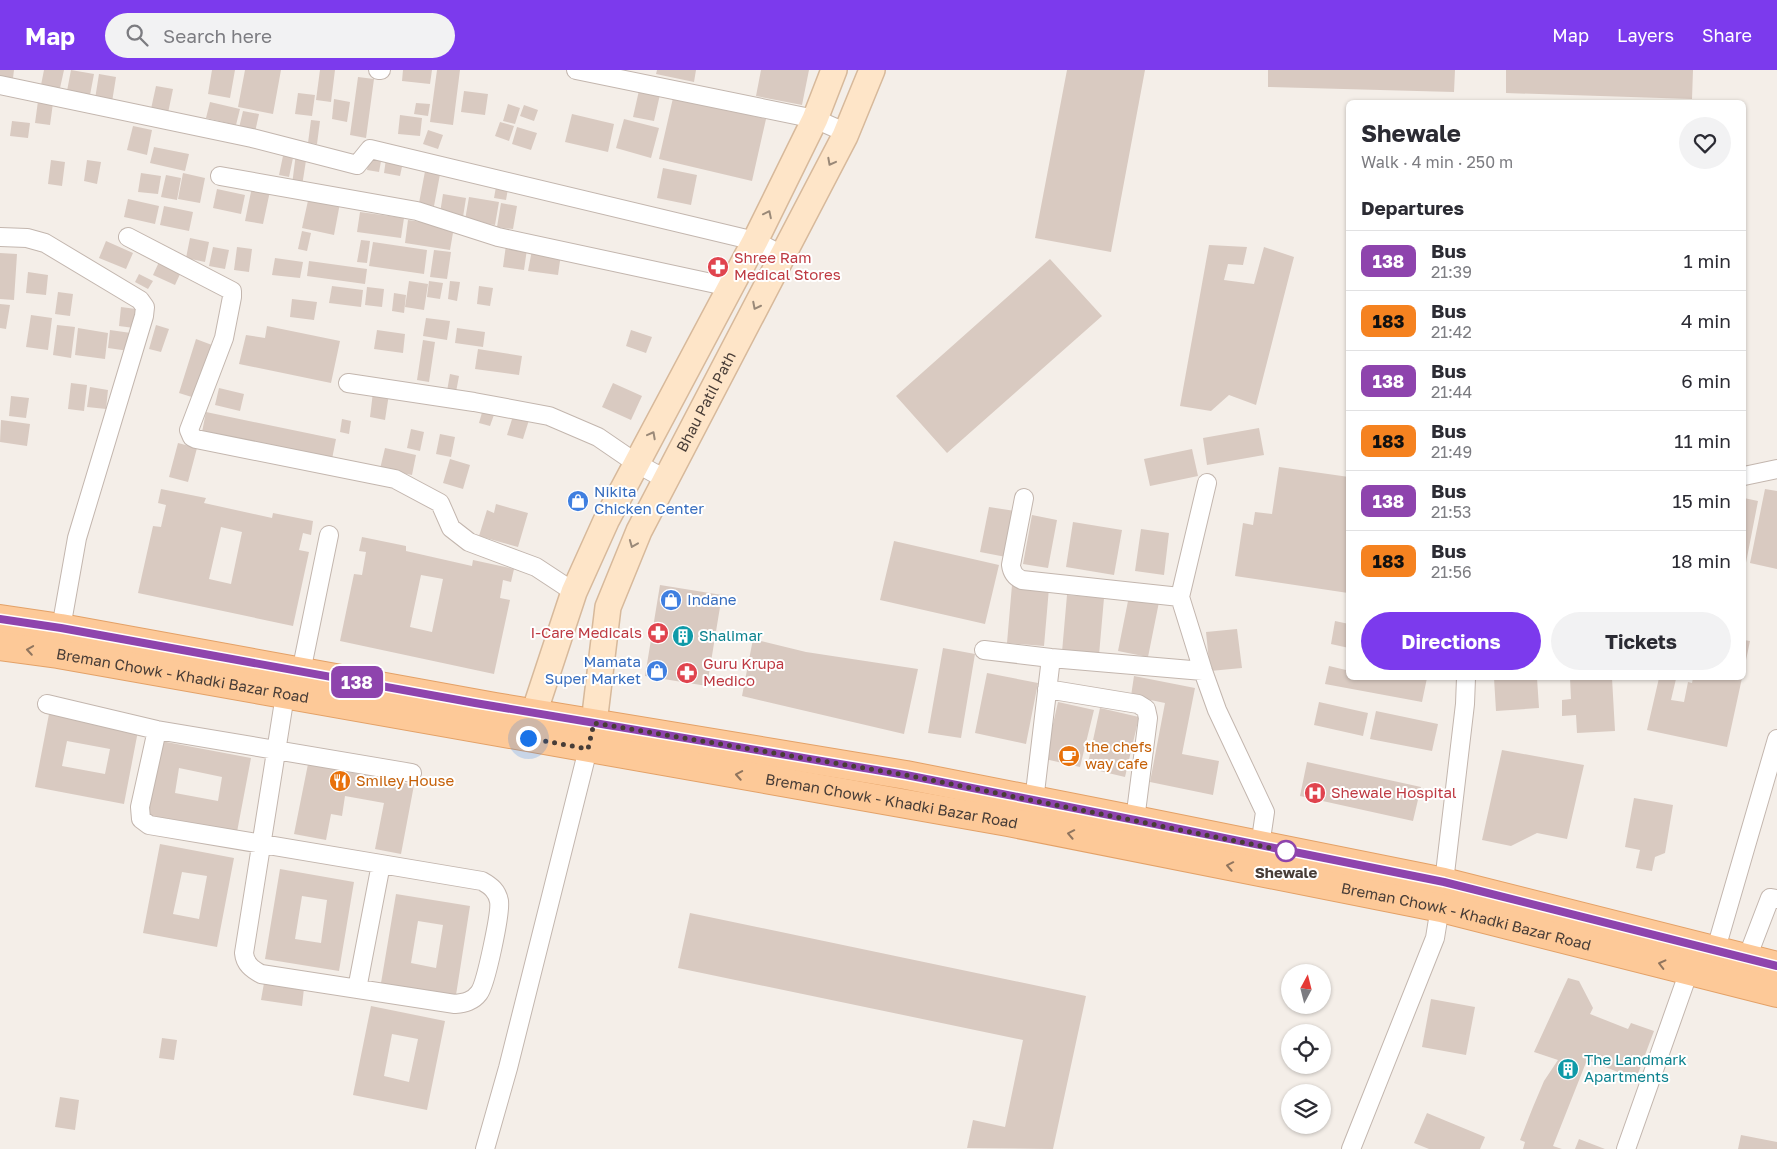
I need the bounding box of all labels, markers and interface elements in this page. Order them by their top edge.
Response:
search box [105,13,455,58]
text: Map [25,21,75,50]
icon: search [123,21,151,49]
text: Search here [163,24,272,47]
text: Map [1552,24,1589,46]
text: Layers [1617,24,1674,46]
text: Share [1702,24,1752,46]
button: heart [1679,117,1731,169]
text: Shewale [1361,118,1461,147]
text: Walk · 4 min · 250 m [1361,152,1513,172]
one-way arrow [827,157,837,166]
text: Departures [1361,196,1464,219]
one-way arrow [762,210,772,219]
text: Bus [1431,239,1466,262]
place label: Shree Ram Medical Stores [734,248,841,283]
text: 1 min [1683,249,1731,272]
text: 138 [1373,250,1404,272]
pharmacy icon: Shree Ram Medical Stores [706,255,730,279]
text: 21:39 [1431,262,1472,282]
text: Bus [1431,299,1466,322]
one-way arrow [752,301,762,310]
text: 4 min [1681,309,1731,332]
text: 183 [1373,310,1404,332]
text: 21:42 [1431,322,1472,342]
street label: Bhau Patil Path [672,348,739,455]
text: Bus [1431,359,1466,382]
text: 6 min [1681,369,1731,392]
text: 138 [1373,370,1404,392]
text: 21:44 [1431,382,1472,402]
text: Bus [1431,419,1466,442]
text: 11 min [1674,429,1731,452]
text: 183 [1373,430,1404,452]
one-way arrow [645,431,655,440]
text: 21:49 [1431,442,1472,462]
text: Bus [1431,479,1466,502]
place label: Nikita Chicken Center [594,482,704,517]
shop icon: Nikita Chicken Center [566,489,590,513]
text: 15 min [1672,489,1731,512]
text: 138 [1373,490,1404,512]
text: 21:53 [1431,502,1471,522]
one-way arrow [629,539,640,548]
text: Bus [1431,539,1466,562]
text: 18 min [1672,549,1731,572]
text: 183 [1373,550,1404,572]
text: 21:56 [1431,562,1472,582]
shop icon: Indane [659,588,683,612]
place label: Indane [687,590,737,608]
button: Directions [1361,612,1541,670]
button: Tickets [1551,612,1731,670]
pharmacy icon: I-Care Medicals [646,621,670,645]
place label: I-Care Medicals [531,623,642,641]
building icon: Shalimar [671,624,695,648]
place label: Shalimar [699,626,763,644]
street label: Breman Chowk - Khadki Bazar Road [55,644,310,706]
one-way arrow [26,645,34,656]
place label: Mamata Super Market [545,652,641,687]
place label: Guru Krupa Medico [703,654,784,689]
shop icon: Mamata Super Market [645,659,669,683]
pharmacy icon: Guru Krupa Medico [675,661,699,685]
line badge: 138 [328,666,386,698]
text: 138 [341,671,373,693]
your location [516,726,541,751]
place label: the chefs way cafe [1085,737,1152,772]
cafe icon: the chefs way cafe [1057,744,1081,768]
restaurant icon: Smiley House [328,769,352,793]
street label: Breman Chowk - Khadki Bazar Road [764,769,1020,832]
place label: Smiley House [356,771,455,789]
one-way arrow [734,771,743,781]
hospital icon: Shewale Hospital [1303,781,1327,805]
place label: Shewale Hospital [1331,783,1457,801]
one-way arrow [1067,830,1075,840]
marker: Shewale [1275,840,1297,862]
one-way arrow [1226,861,1235,872]
place label: Shewale [1255,863,1317,881]
street label: Breman Chowk - Khadki Bazar Road [1340,878,1593,954]
one-way arrow [1657,959,1666,970]
north arrow [1281,964,1331,1014]
map controls [1281,964,1331,1134]
button: locate [1281,1024,1331,1074]
place label: The Landmark Apartments [1584,1050,1687,1085]
building icon: The Landmark Apartments [1556,1057,1580,1081]
button: layers [1281,1084,1331,1134]

